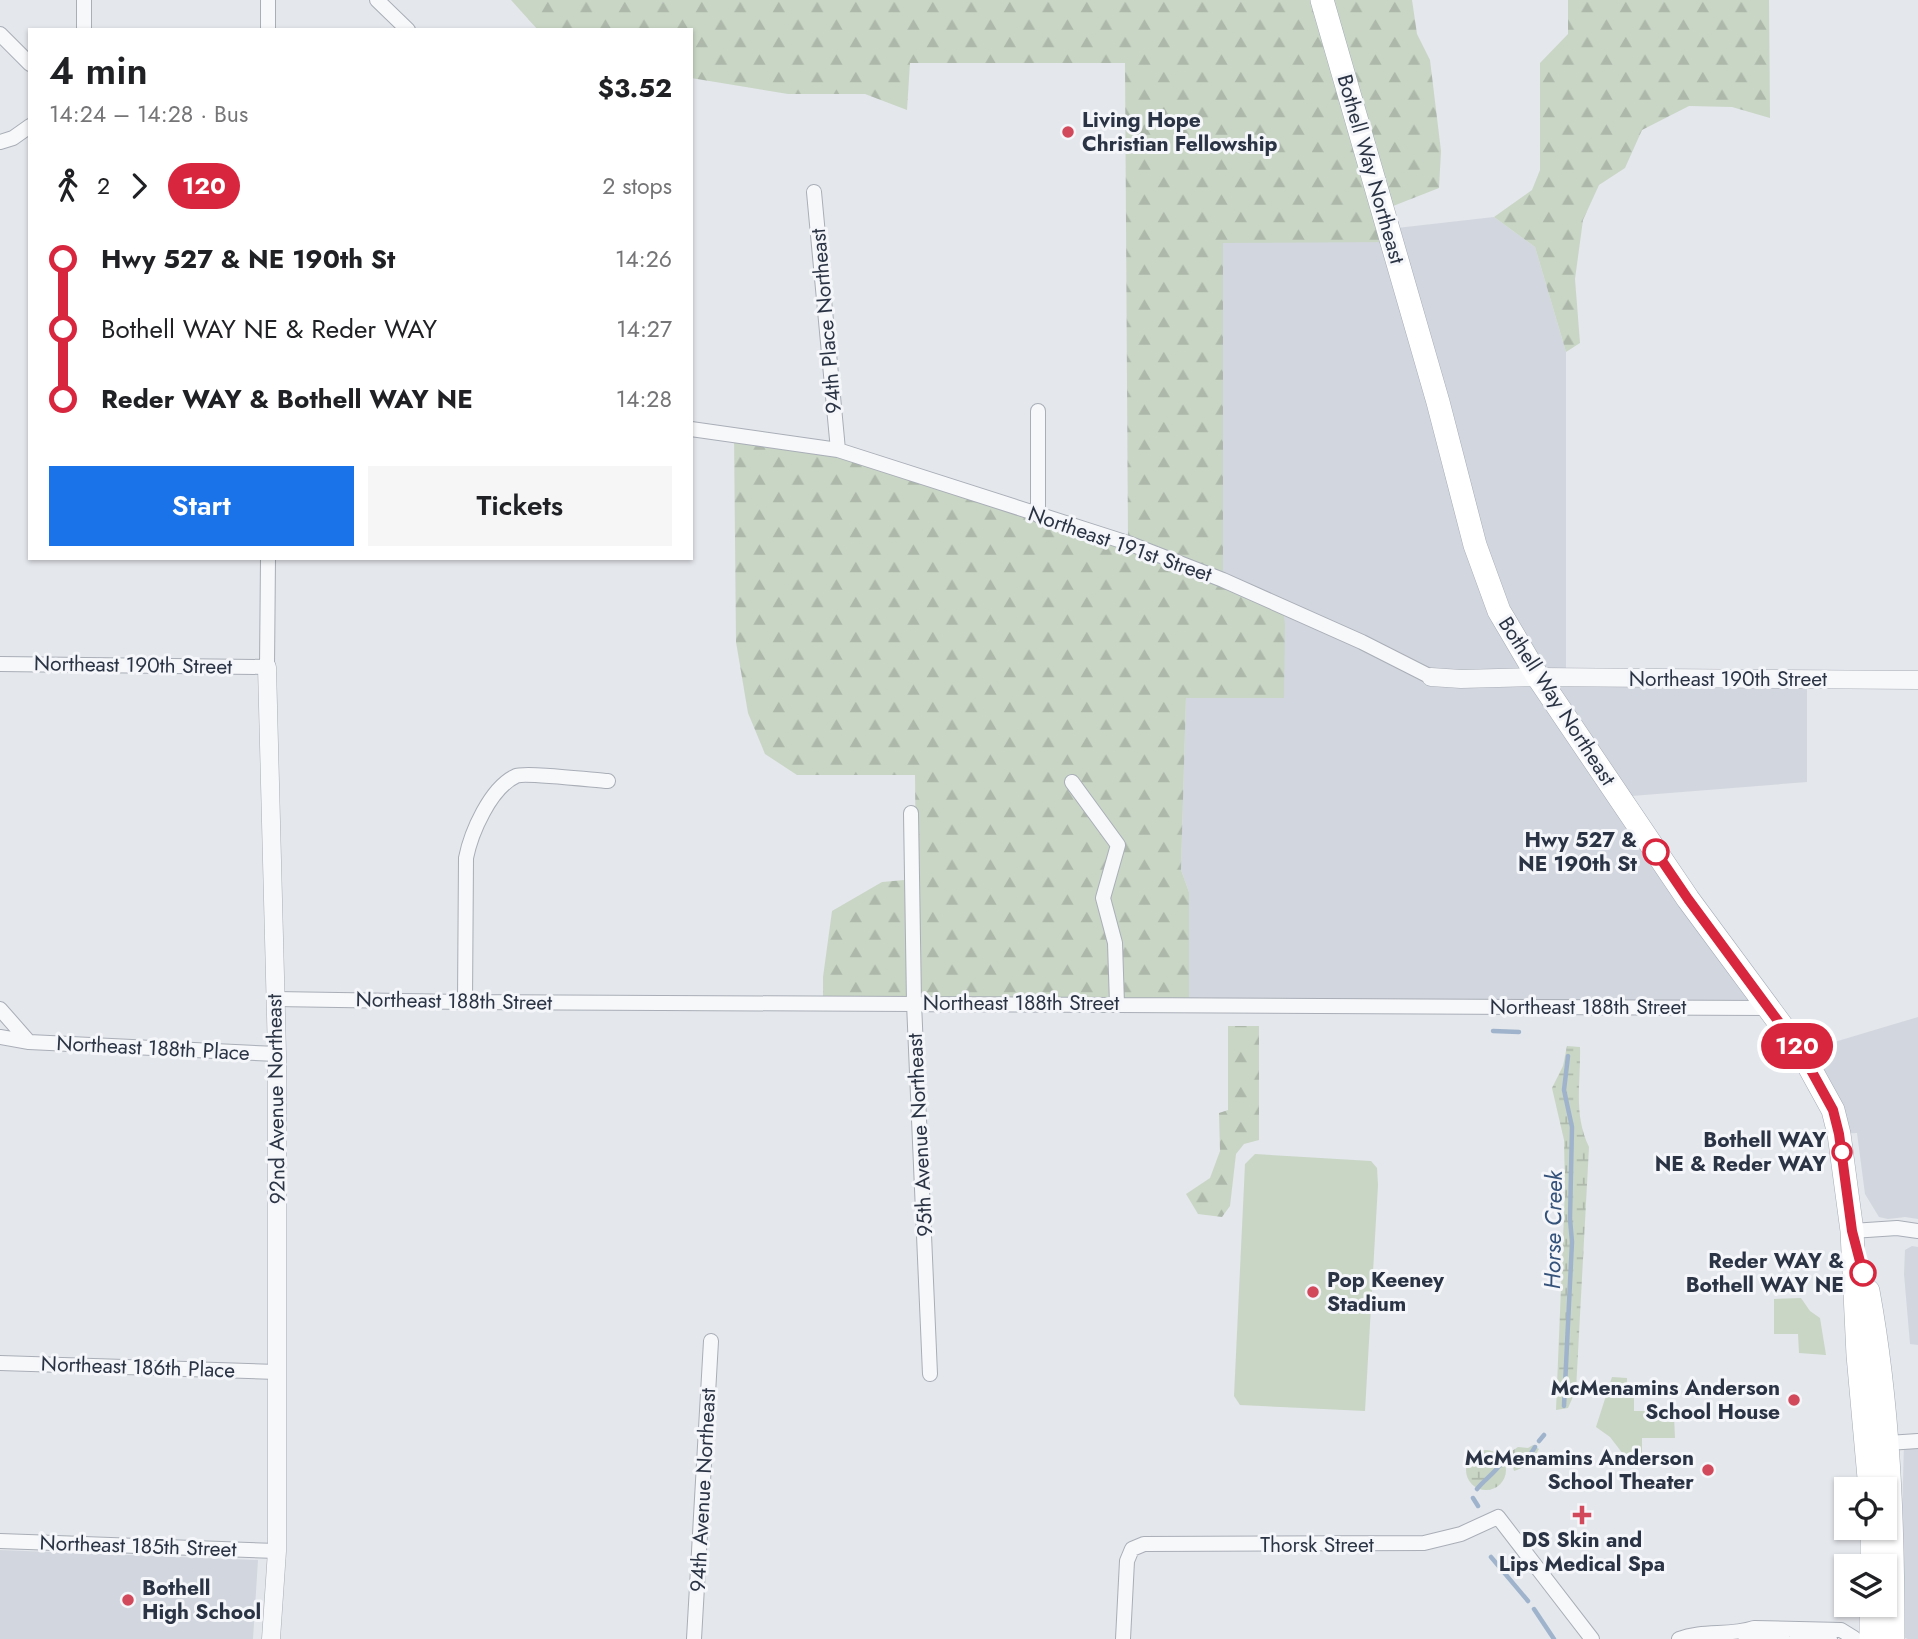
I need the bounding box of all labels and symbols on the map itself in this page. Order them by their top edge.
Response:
street label: Bothell Way Northeast [1330,71,1412,267]
place label: Living Hope Christian Fellowship [1082,105,1278,159]
marker: Living Hope Christian Fellowship [1060,124,1076,140]
street label: 94th Place Northeast [803,227,849,415]
street label: Northeast 191st Street [1024,498,1216,590]
street label: Bothell Way Northeast [1491,611,1623,791]
street label: Northeast 190th Street [34,648,232,682]
street label: Northeast 190th Street [1629,664,1827,694]
place label: Hwy 527 & NE 190th St [1518,825,1637,879]
marker: Hwy 527 & NE 190th St [1643,839,1669,865]
street label: Northeast 188th Street [355,984,553,1018]
street label: Northeast 188th Street [923,988,1119,1018]
street label: Northeast 188th Street [1490,992,1686,1022]
street label: 92nd Avenue Northeast [259,994,293,1204]
line badge: 120 [1757,1023,1837,1069]
street label: Northeast 188th Place [55,1028,251,1068]
street label: 95th Avenue Northeast [900,1033,940,1237]
place label: Bothell WAY NE & Reder WAY [1655,1125,1826,1179]
marker: Bothell WAY NE & Reder WAY [1832,1142,1852,1162]
water label: Horse Creek [1535,1169,1571,1290]
place label: Reder WAY & Bothell WAY NE [1686,1246,1844,1300]
marker: Reder WAY & Bothell WAY NE [1850,1260,1876,1286]
place label: Pop Keeney Stadium [1327,1265,1445,1319]
marker: Pop Keeney Stadium [1305,1284,1321,1300]
street label: Northeast 186th Place [40,1349,236,1385]
place label: McMenamins Anderson School House [1551,1373,1780,1427]
street label: 94th Avenue Northeast [683,1387,723,1593]
marker: McMenamins Anderson School House [1786,1392,1802,1408]
place label: McMenamins Anderson School Theater [1465,1443,1694,1497]
marker: McMenamins Anderson School Theater [1700,1462,1716,1478]
marker: DS Skin and Lips Medical Spa [1572,1505,1592,1525]
place label: DS Skin and Lips Medical Spa [1499,1525,1665,1579]
street label: Northeast 185th Street [39,1528,237,1564]
street label: Thorsk Street [1260,1530,1374,1560]
place label: Bothell High School [142,1573,261,1627]
marker: Bothell High School [120,1592,136,1608]

